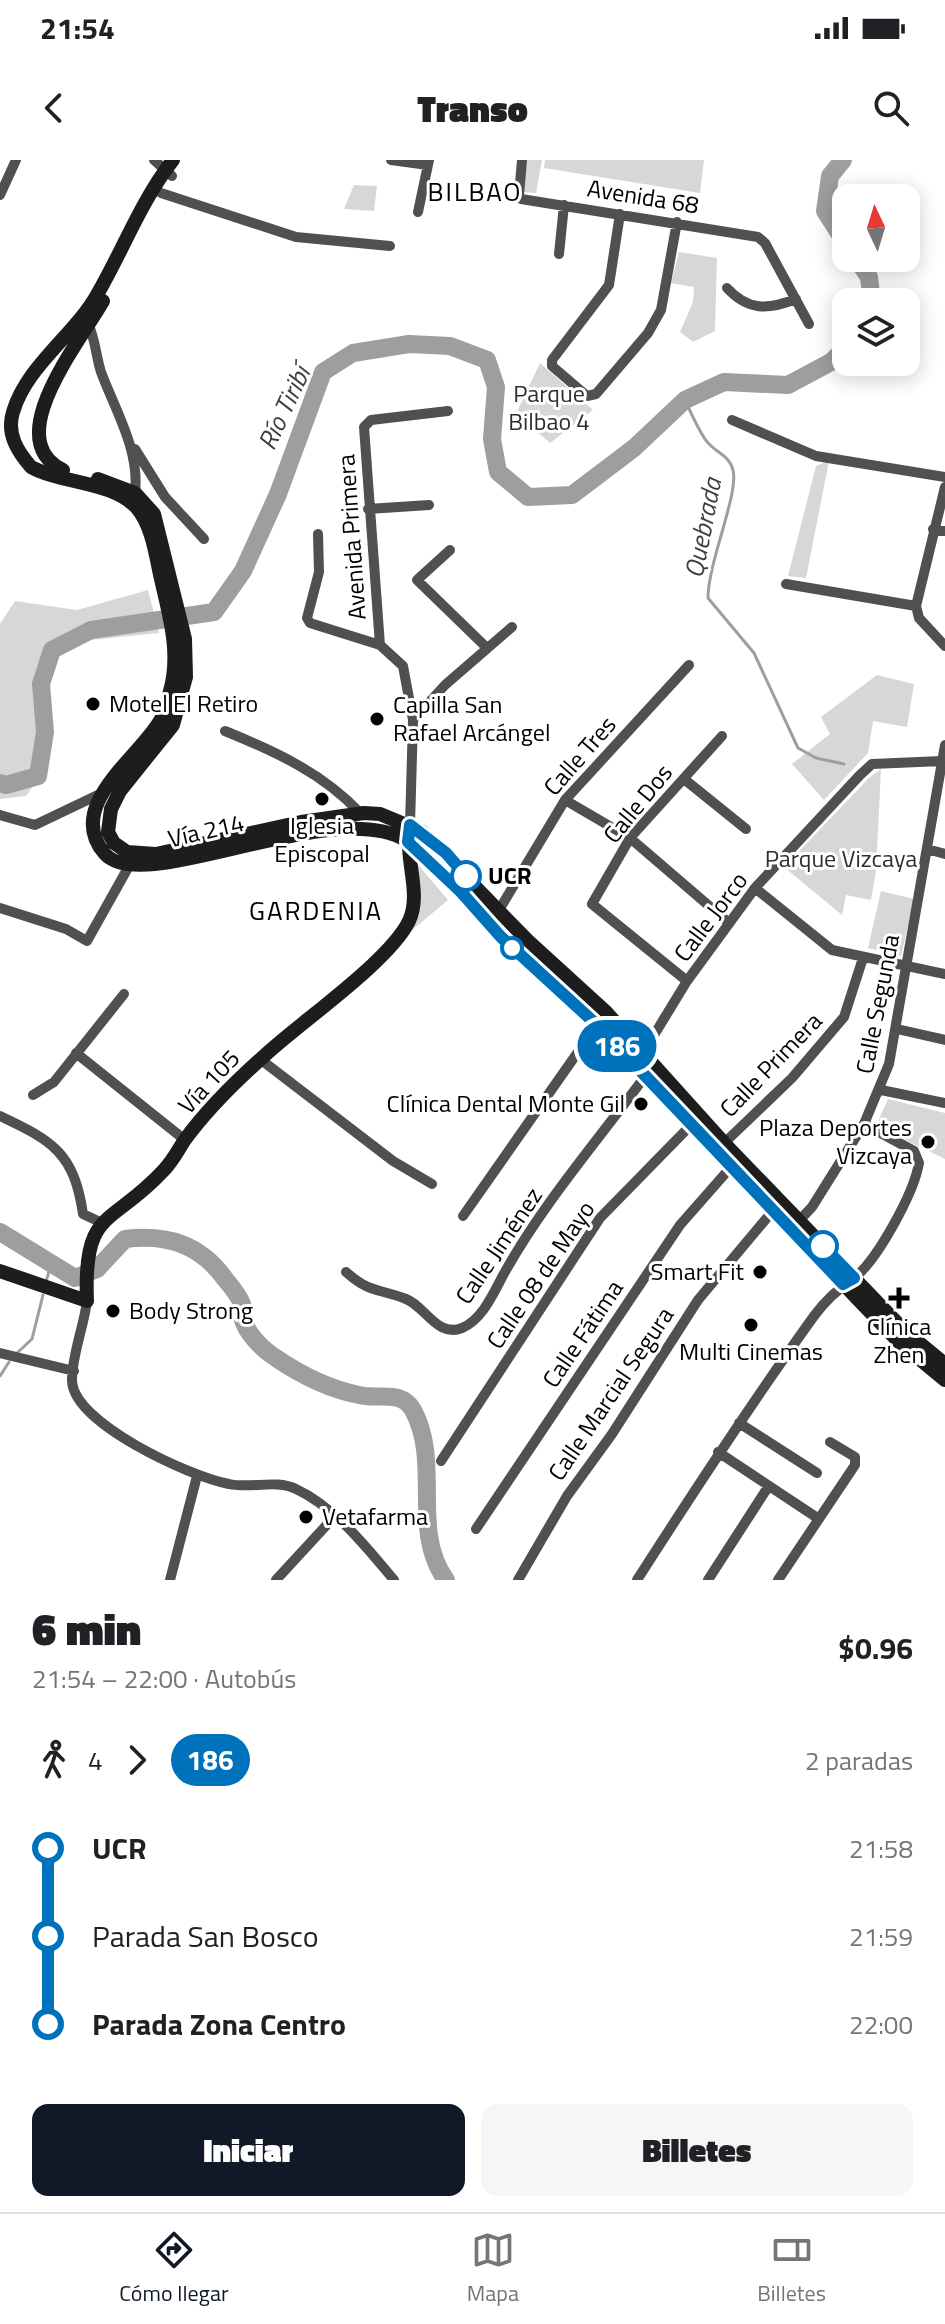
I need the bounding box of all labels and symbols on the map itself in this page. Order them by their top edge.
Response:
street label: Avenida 68 [585,169,701,223]
district label: BILBAO [428,172,522,211]
north arrow [832,184,920,272]
water label: Río Tiribí [247,355,322,456]
park label: Parque Bilbao 4 [508,375,590,439]
street label: Avenida Primera [327,453,375,621]
water label: Quebrada [674,473,732,581]
place label: Motel El Retiro [109,685,258,721]
place label: Capilla San Rafael Arcángel [393,686,550,750]
marker: Motel El Retiro [84,695,102,713]
street label: Calle Tres [534,708,624,803]
marker: Capilla San Rafael Arcángel [368,710,386,728]
street label: Calle Dos [594,756,680,851]
marker: Iglesia Episcopal [313,790,331,808]
street label: Vía 214 [164,804,247,856]
place label: Iglesia Episcopal [274,807,370,871]
park label: Parque Vizcaya [765,840,917,876]
place label: UCR [488,857,532,893]
marker: UCR [451,861,481,891]
street label: Calle Jorco [664,864,756,969]
district label: GARDENIA [249,891,383,930]
street label: Calle Segunda [846,931,908,1077]
unlabelled marker [501,937,523,959]
street label: Calle Primera [711,1004,830,1125]
line badge: 186 [571,1020,663,1072]
street label: Vía 105 [169,1041,248,1122]
place label: Clínica Dental Monte Gil [387,1085,625,1121]
marker: Clínica Dental Monte Gil [632,1095,650,1113]
place label: Plaza Deportes Vizcaya [759,1109,912,1173]
marker: Plaza Deportes Vizcaya [919,1133,937,1151]
street label: Calle Jiménez [446,1180,551,1311]
street label: Calle 08 de Mayo [477,1193,603,1356]
unlabelled marker [808,1231,838,1261]
place label: Smart Fit [651,1253,745,1289]
marker: Smart Fit [751,1263,769,1281]
street label: Calle Fátima [533,1272,632,1395]
marker: Clínica Zhen [888,1287,910,1309]
place label: Body Strong [129,1292,253,1328]
street label: Calle Marcial Segura [539,1299,682,1488]
marker: Body Strong [104,1302,122,1320]
place label: Clínica Zhen [867,1308,931,1372]
marker: Multi Cinemas [742,1316,760,1334]
place label: Multi Cinemas [679,1333,823,1369]
place label: Vetafarma [322,1498,428,1534]
marker: Vetafarma [297,1508,315,1526]

